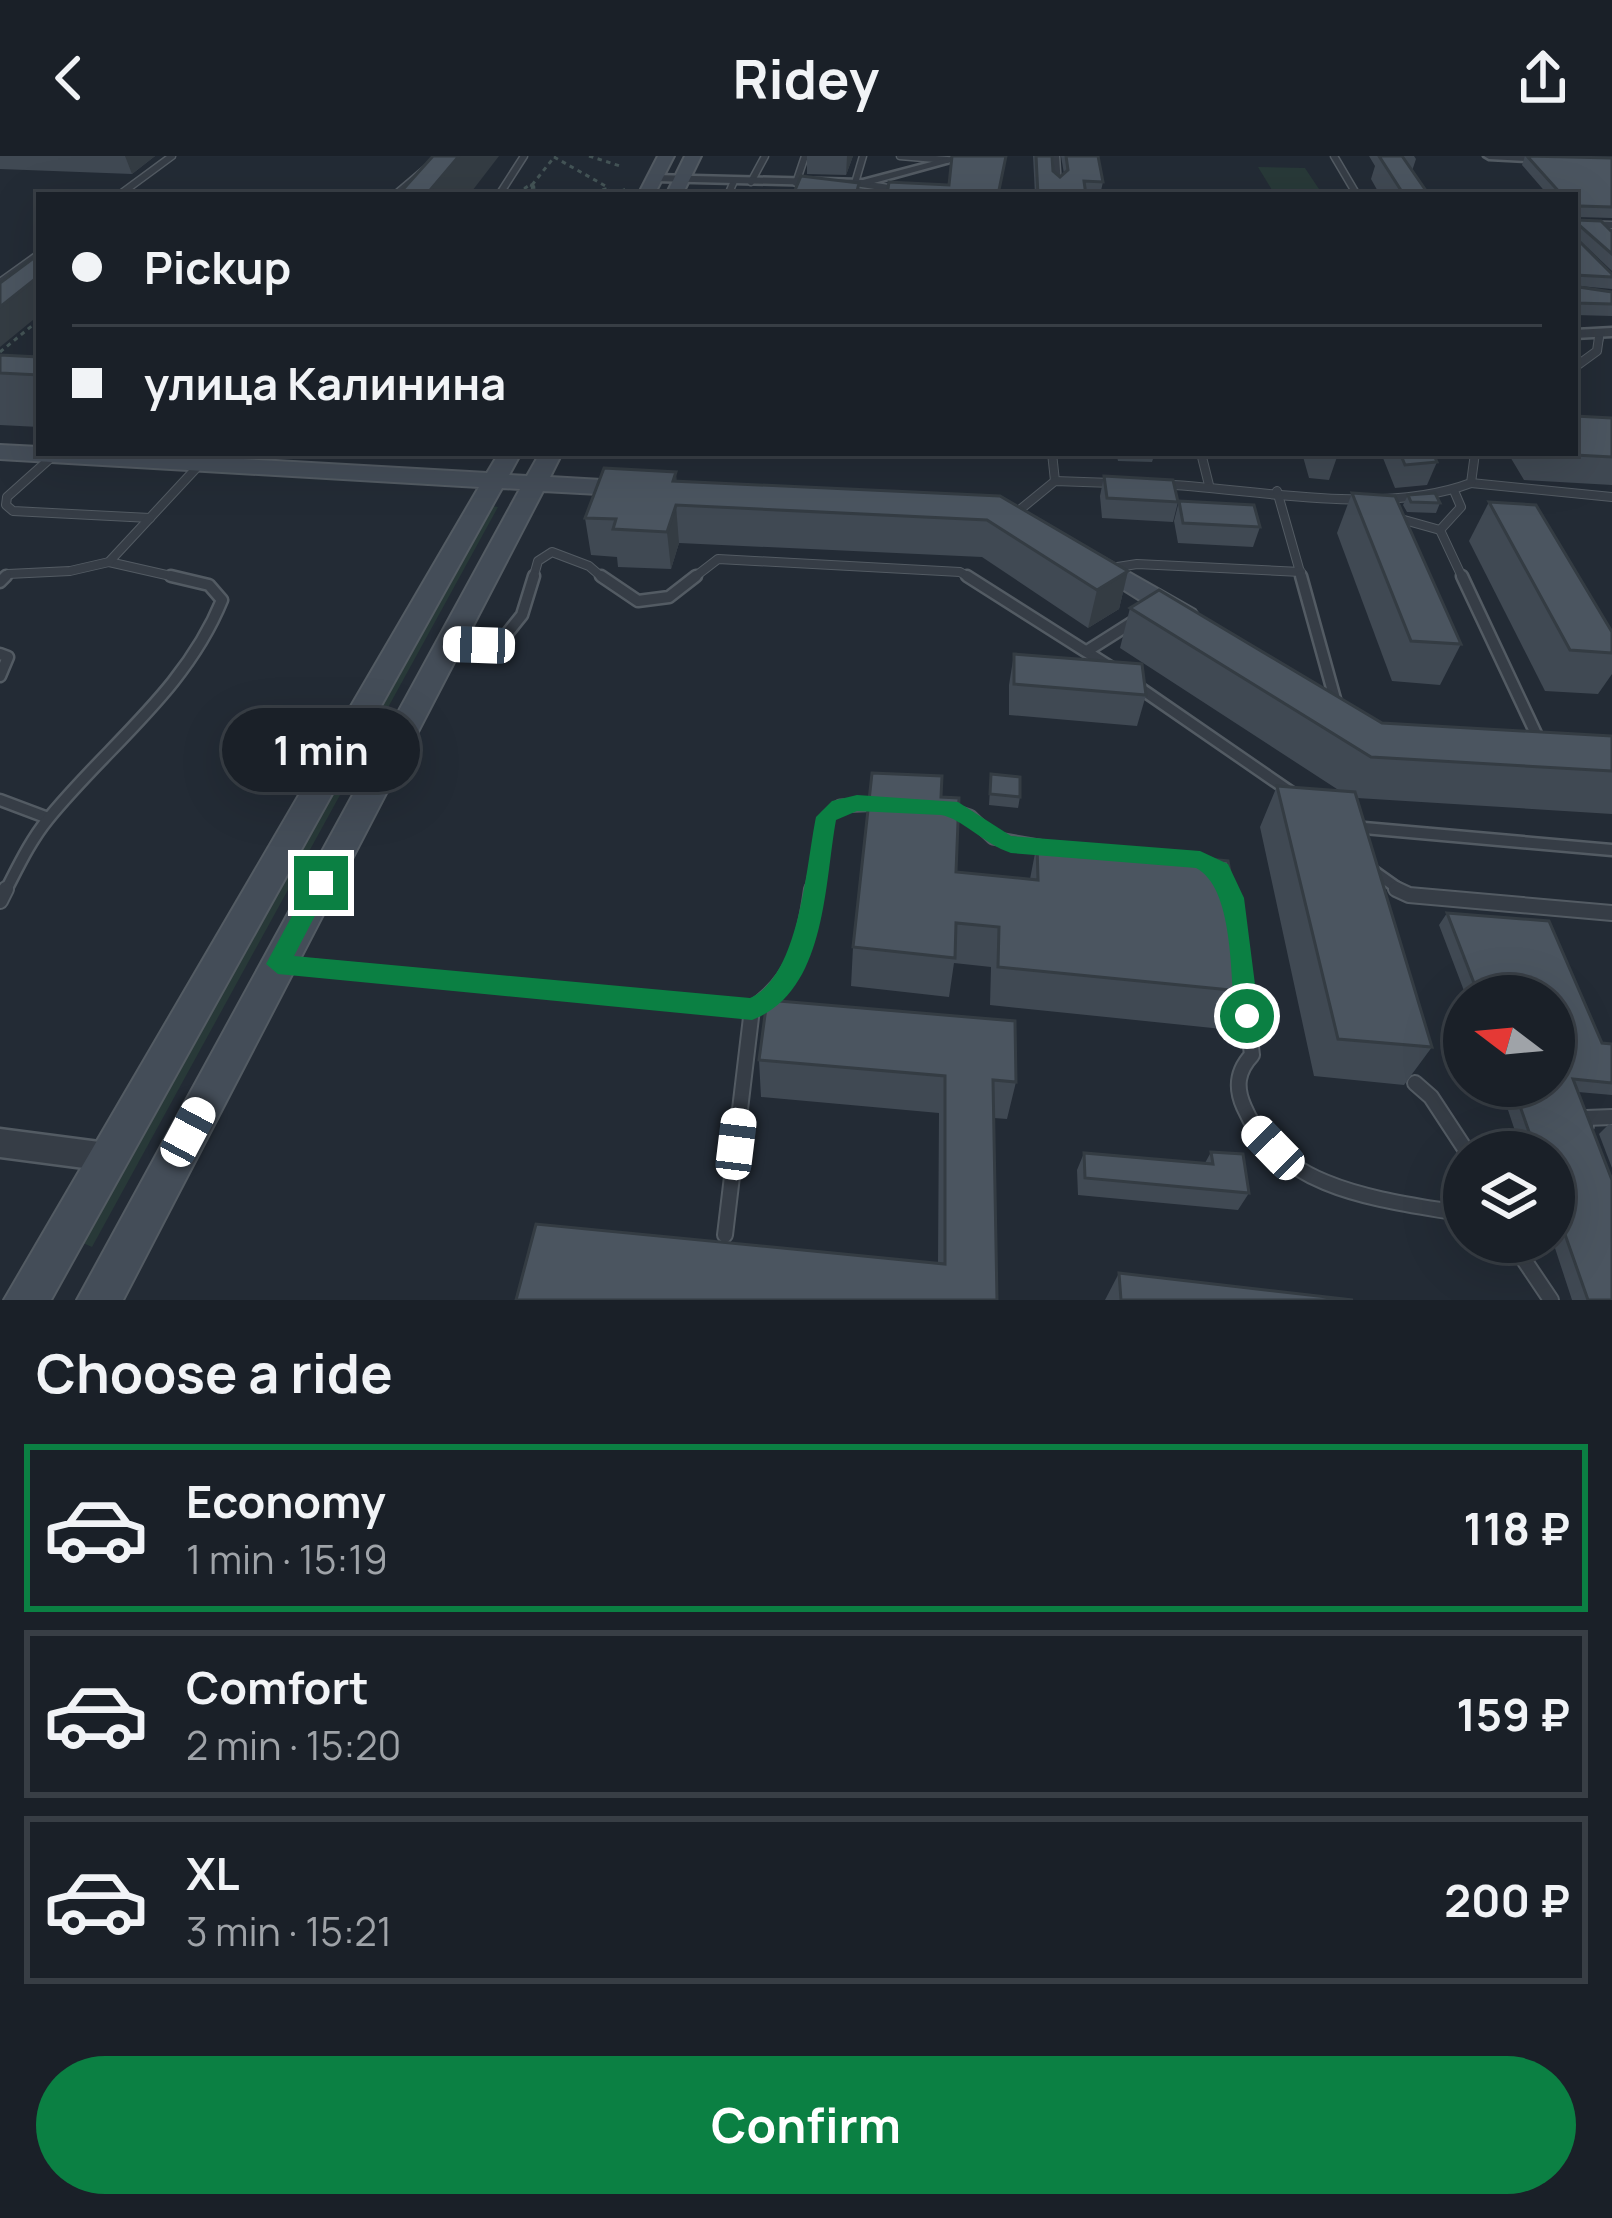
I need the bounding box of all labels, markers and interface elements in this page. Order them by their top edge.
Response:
text: Ridey [733,41,879,115]
icon: back [36,45,102,111]
icon: share [1510,45,1576,111]
text: Pickup [144,236,291,298]
text: улица Калинина [144,352,506,414]
car [442,626,516,664]
callout: 1 min [222,709,420,793]
text: 1 min [273,723,369,777]
route end [294,856,348,910]
north arrow [1443,975,1575,1107]
map controls [1443,975,1575,1263]
route start [1220,989,1274,1043]
car [155,1092,221,1172]
car [714,1106,758,1182]
car [1235,1110,1311,1186]
button: layers [1443,1131,1575,1263]
text: Choose a ride [36,1335,393,1409]
text: Economy [186,1470,386,1532]
icon: car [42,1474,150,1582]
text: 118 ₽ [1463,1497,1570,1559]
text: 1 min · 15:19 [186,1532,388,1586]
text: Comfort [186,1656,369,1718]
icon: car [42,1660,150,1768]
text: 159 ₽ [1456,1683,1570,1745]
text: 2 min · 15:20 [186,1718,401,1772]
text: XL [186,1842,240,1904]
icon: car [42,1846,150,1954]
text: 200 ₽ [1444,1869,1570,1931]
text: 3 min · 15:21 [186,1904,392,1958]
button: Confirm [36,2056,1576,2194]

